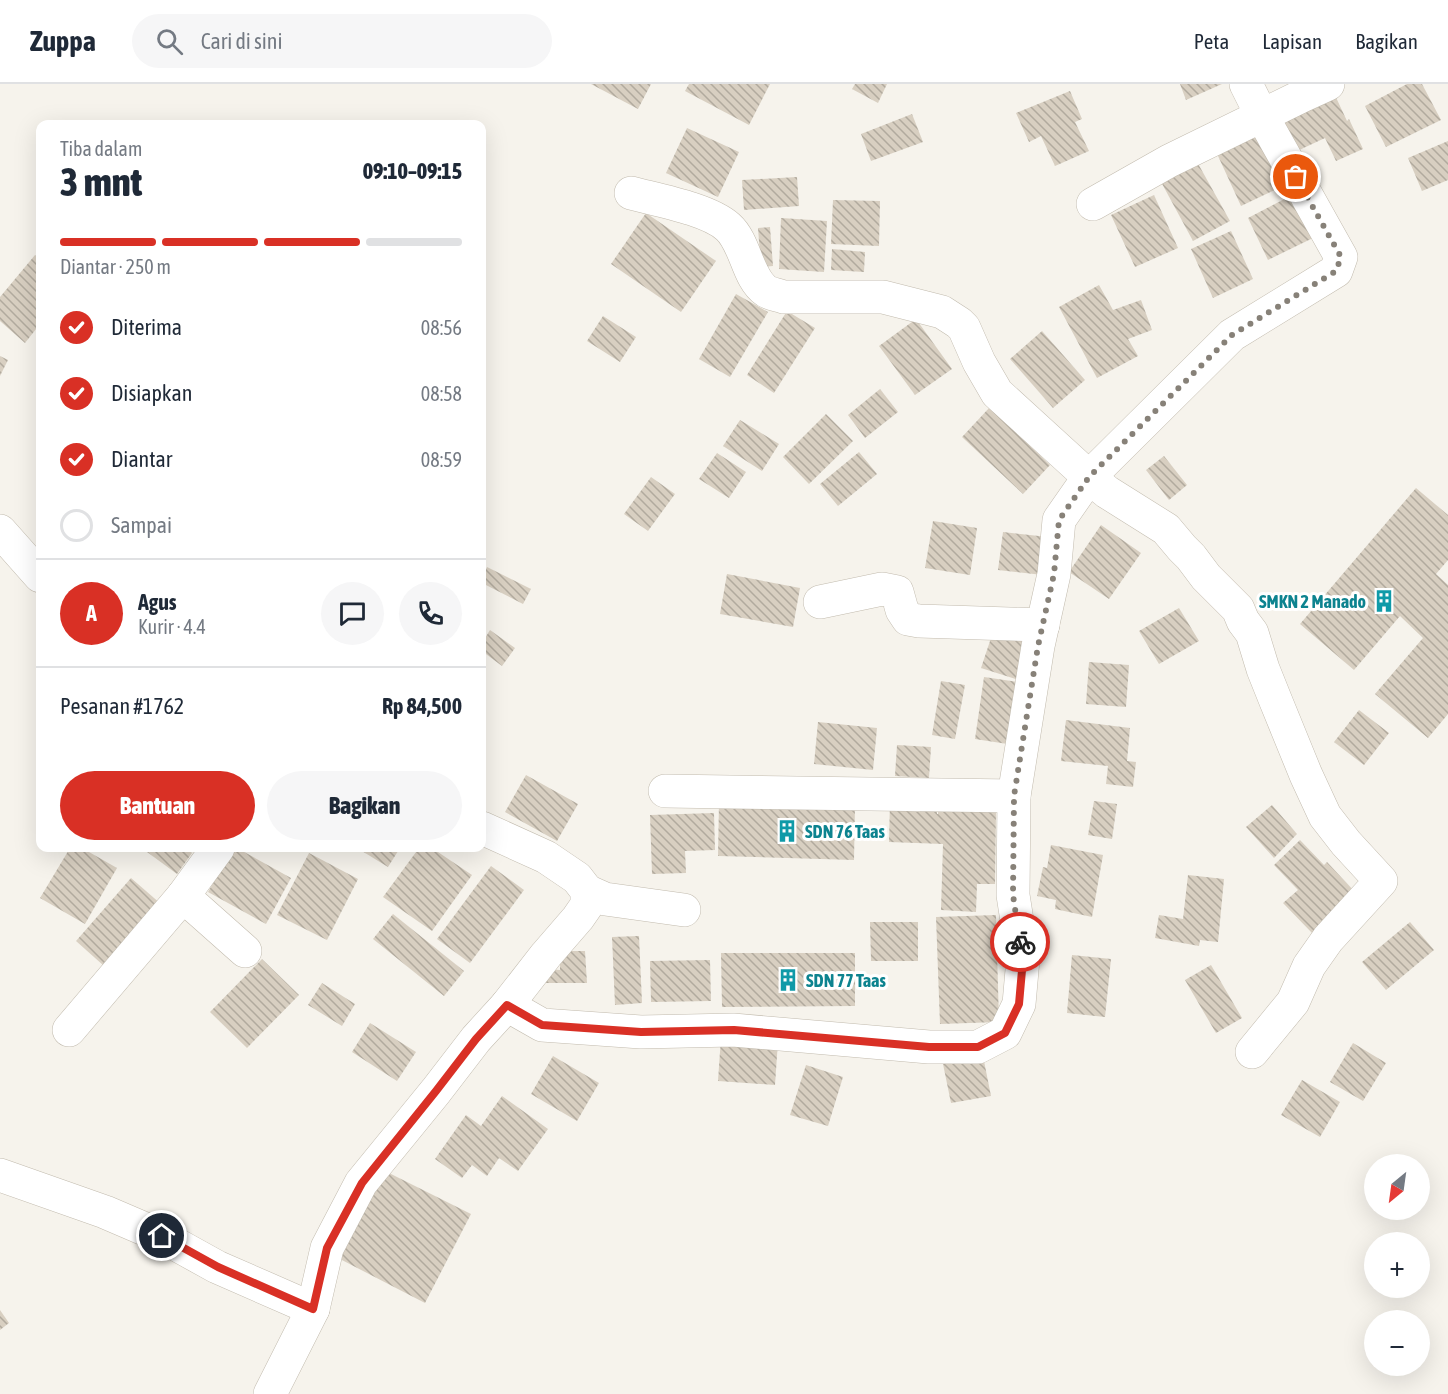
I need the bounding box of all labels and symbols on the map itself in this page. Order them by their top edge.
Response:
pin [1270,151,1321,202]
building icon: SMKN 2 Manado [1371,588,1397,614]
place label: SMKN 2 Manado [1259,591,1366,612]
building icon: SDN 76 Taas [774,818,800,844]
place label: SDN 76 Taas [805,821,885,842]
courier [990,912,1050,972]
building icon: SDN 77 Taas [775,967,801,993]
place label: SDN 77 Taas [806,970,886,991]
north arrow [1364,1154,1430,1220]
pin [136,1210,187,1261]

